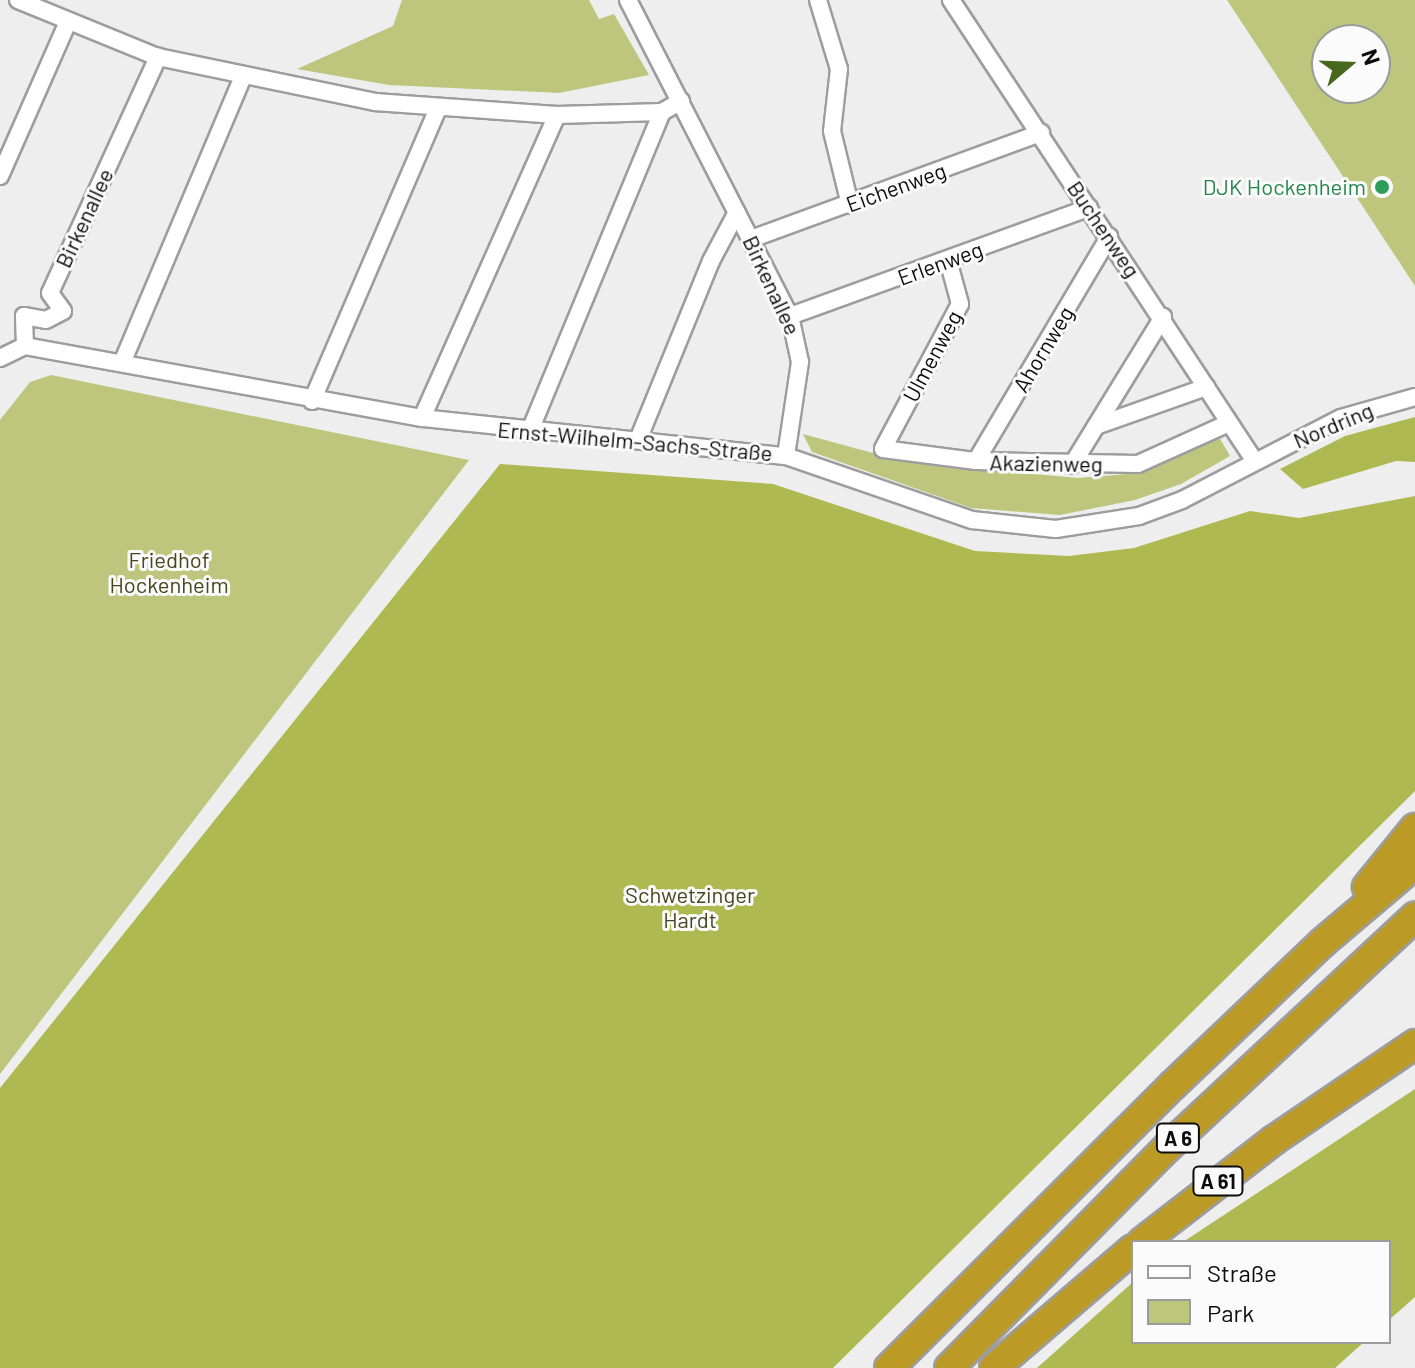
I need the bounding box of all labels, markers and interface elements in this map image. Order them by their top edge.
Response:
north arrow [1311,24,1391,104]
text: N [1357,46,1386,68]
street label: Eichenweg [842,157,950,217]
street label: Birkenallee [50,164,118,272]
place label: DJK Hockenheim [1203,174,1366,200]
street label: Buchenweg [1062,176,1146,282]
marker: DJK Hockenheim [1373,178,1391,196]
street label: Birkenallee [738,231,806,339]
street label: Erlenweg [894,235,986,291]
street label: Ahornweg [1007,301,1079,397]
street label: Ulmenweg [897,306,967,406]
street label: Nordring [1289,396,1377,454]
street label: Ernst-Wilhelm-Sachs-Straße [496,416,774,466]
street label: Akazienweg [989,449,1103,477]
park label: Friedhof Hockenheim [109,546,229,598]
park label: Schwetzinger Hardt [625,881,755,932]
road number: A 6 [1154,1122,1202,1154]
road number: A 61 [1192,1165,1244,1197]
legend [1131,1240,1391,1344]
text: Straße [1207,1258,1277,1287]
text: Park [1207,1298,1254,1327]

